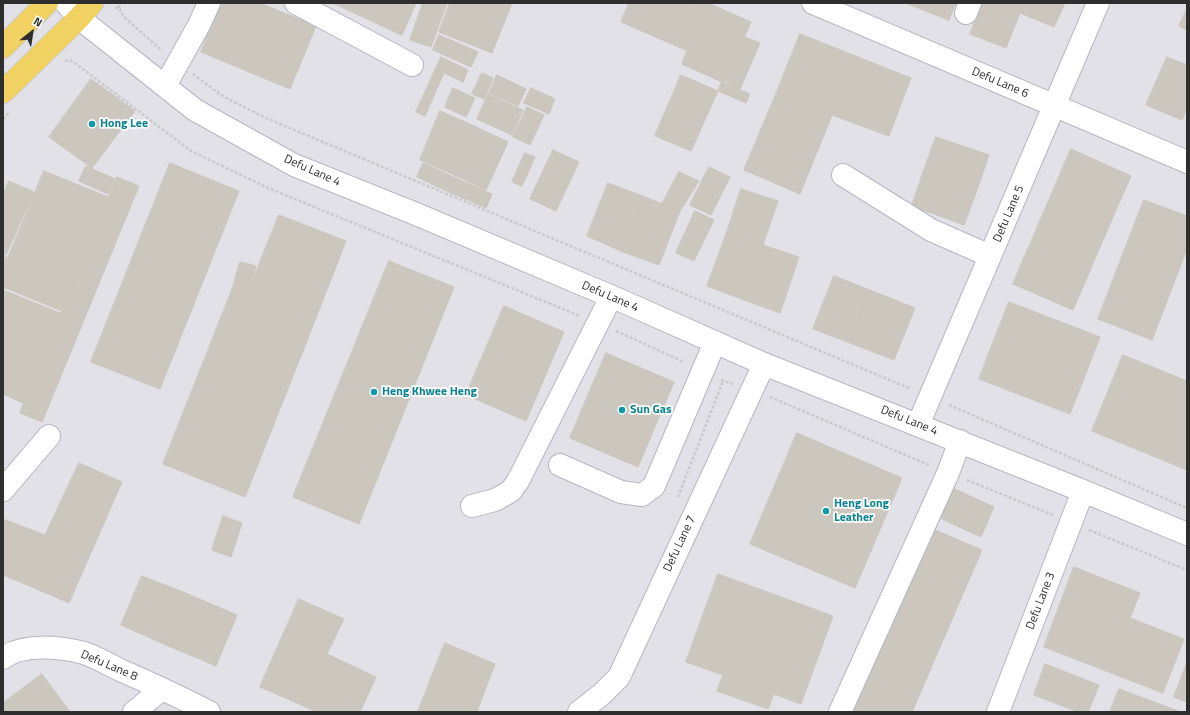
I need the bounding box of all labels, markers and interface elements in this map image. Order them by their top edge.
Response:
north arrow [12,12,52,52]
text: N [31,13,45,30]
street label: Defu Lane 6 [969,65,1031,101]
place label: Hong Lee [100,117,148,131]
marker: Hong Lee [87,119,97,129]
street label: Defu Lane 4 [281,152,343,190]
street label: Defu Lane 5 [991,183,1027,245]
street label: Defu Lane 4 [579,279,641,315]
place label: Heng Khwee Heng [382,385,477,399]
marker: Heng Khwee Heng [369,387,379,397]
place label: Sun Gas [630,403,672,417]
street label: Defu Lane 4 [878,403,940,439]
marker: Sun Gas [617,405,627,415]
place label: Heng Long Leather [834,497,889,525]
marker: Heng Long Leather [821,506,831,516]
street label: Defu Lane 7 [661,514,699,574]
street label: Defu Lane 3 [1023,570,1059,632]
street label: Defu Lane 8 [78,648,140,684]

